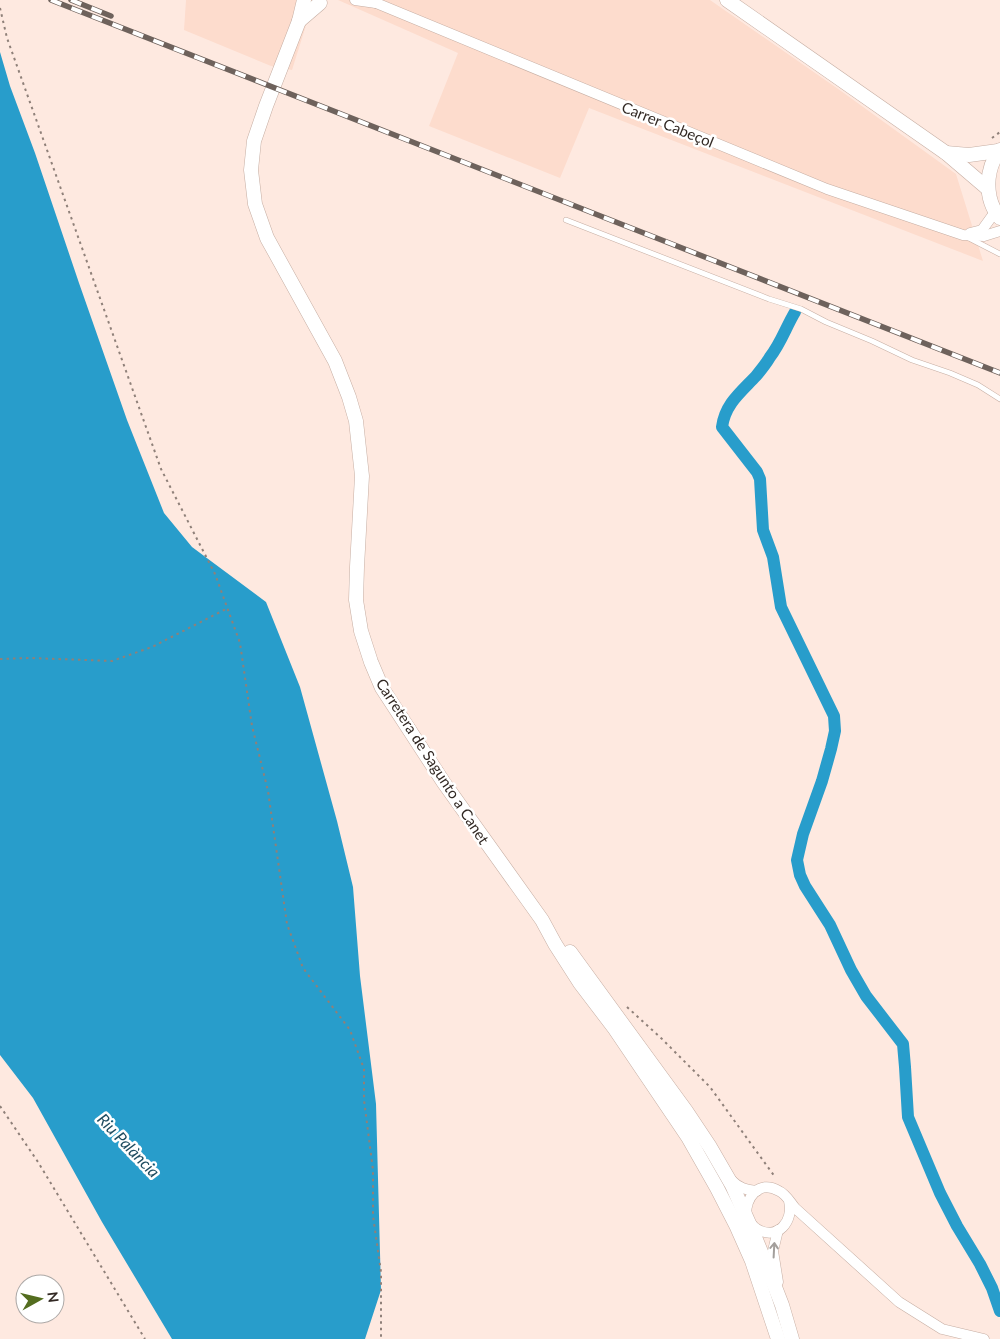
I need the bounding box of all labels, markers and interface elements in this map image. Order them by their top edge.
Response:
street label: Carrer Cabeçol [619,97,717,151]
street label: Carretera de Sagunto a Canet [373,675,494,848]
water label: Riu Palància [94,1109,164,1181]
one-way arrow [770,1243,779,1259]
north arrow [15,1274,65,1324]
text: N [44,1291,63,1304]

